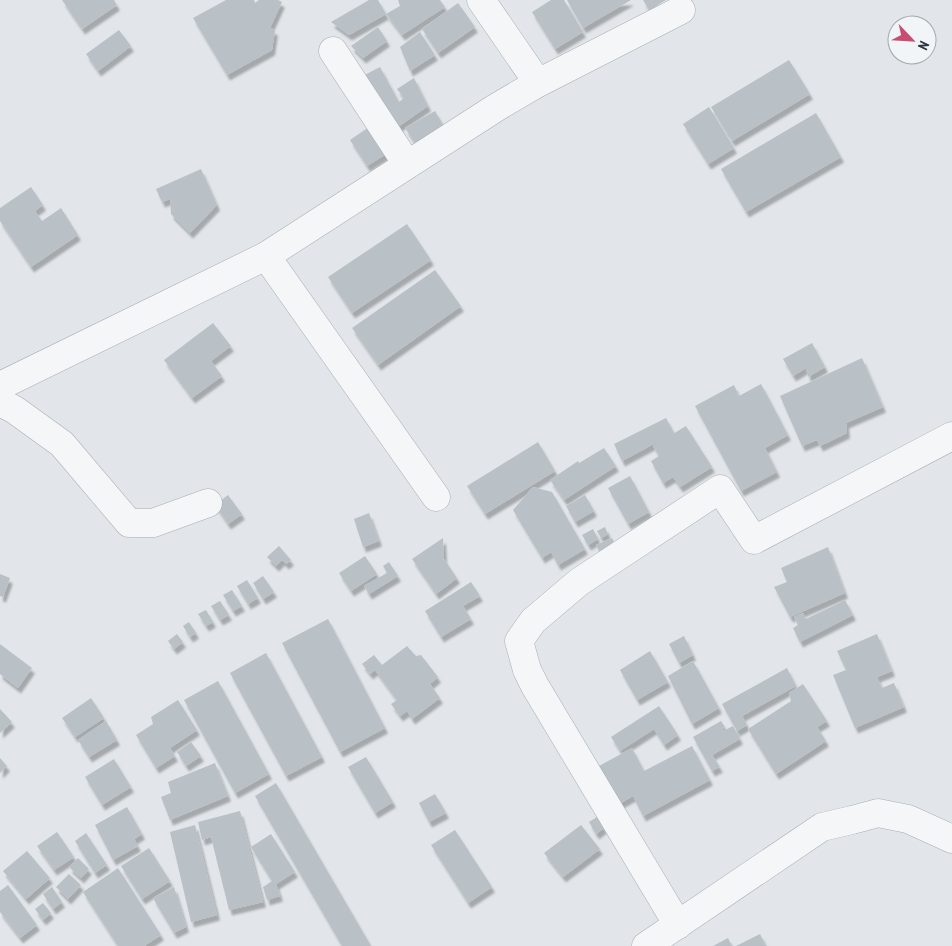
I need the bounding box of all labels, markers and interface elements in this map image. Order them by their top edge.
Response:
north arrow [887,15,937,65]
text: N [914,38,934,53]

